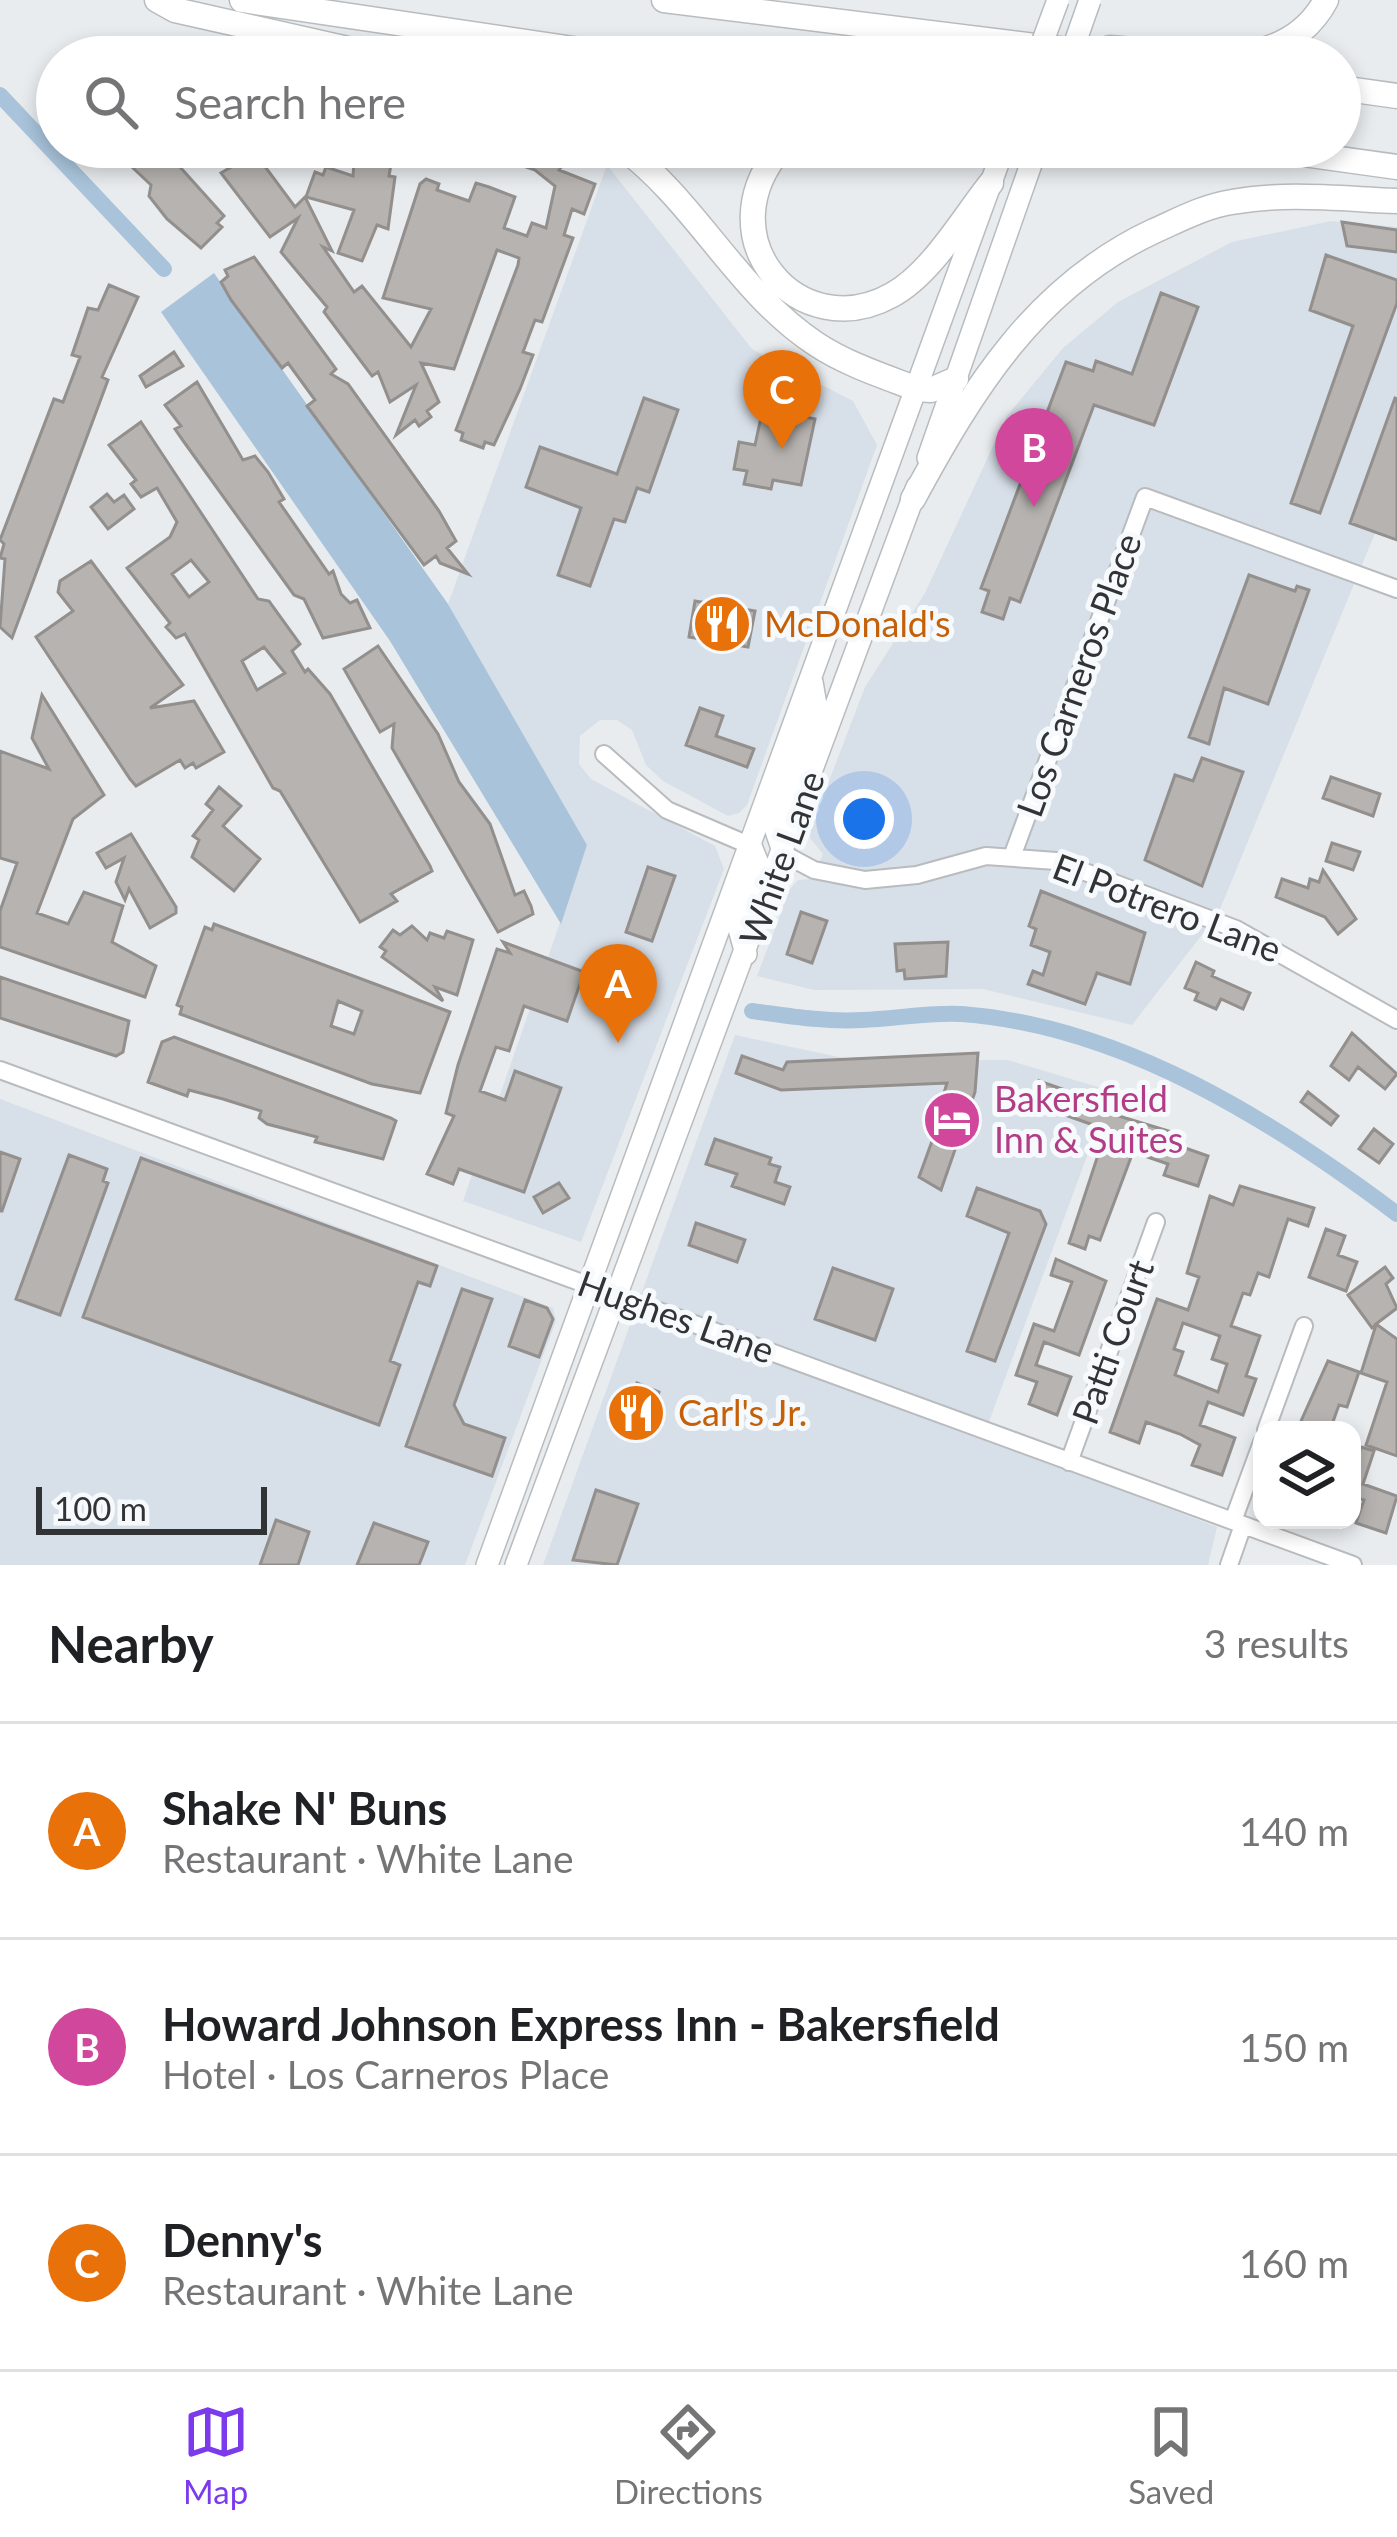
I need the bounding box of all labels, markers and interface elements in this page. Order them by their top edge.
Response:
search box [36,36,1361,168]
icon: search [78,69,144,135]
text: Search here [174,75,406,129]
pin: C [743,350,821,449]
pin: B [995,408,1073,507]
street label: Los Carneros Place [1006,527,1150,822]
restaurant icon: McDonald's [691,593,753,655]
place label: McDonald's [764,601,951,645]
street label: White Lane [729,764,833,951]
your location [834,789,894,849]
street label: El Potrero Lane [1047,843,1288,971]
pin: A [579,944,657,1043]
place label: Bakersfield Inn & Suites [994,1076,1183,1161]
hotel icon: Bakersfield Inn & Suites [921,1089,983,1151]
street label: Patti Court [1062,1253,1162,1430]
street label: Hughes Lane [572,1260,780,1372]
restaurant icon: Carl's Jr. [605,1382,667,1444]
place label: Carl's Jr. [678,1390,807,1434]
map controls [1253,1421,1361,1529]
button: layers [1253,1421,1361,1529]
scale bar [36,1481,267,1534]
text: 100 m [54,1488,147,1528]
text: Nearby [48,1613,214,1674]
text: 3 results [1204,1620,1349,1666]
text: Shake N' Buns [162,1781,447,1835]
text: A [73,1808,101,1854]
text: 140 m [1239,1808,1349,1854]
text: Restaurant · White Lane [162,1835,574,1881]
text: Howard Johnson Express Inn - Bakersfield [162,1997,1000,2051]
text: B [74,2024,100,2070]
text: 150 m [1239,2024,1349,2070]
text: Hotel · Los Carneros Place [162,2051,609,2097]
text: Denny's [162,2213,323,2267]
text: C [74,2240,100,2286]
text: 160 m [1239,2240,1349,2286]
text: Restaurant · White Lane [162,2267,574,2313]
tab: Map [183,2399,249,2511]
tab: Directions [614,2399,763,2511]
tab: Saved [1128,2399,1214,2511]

